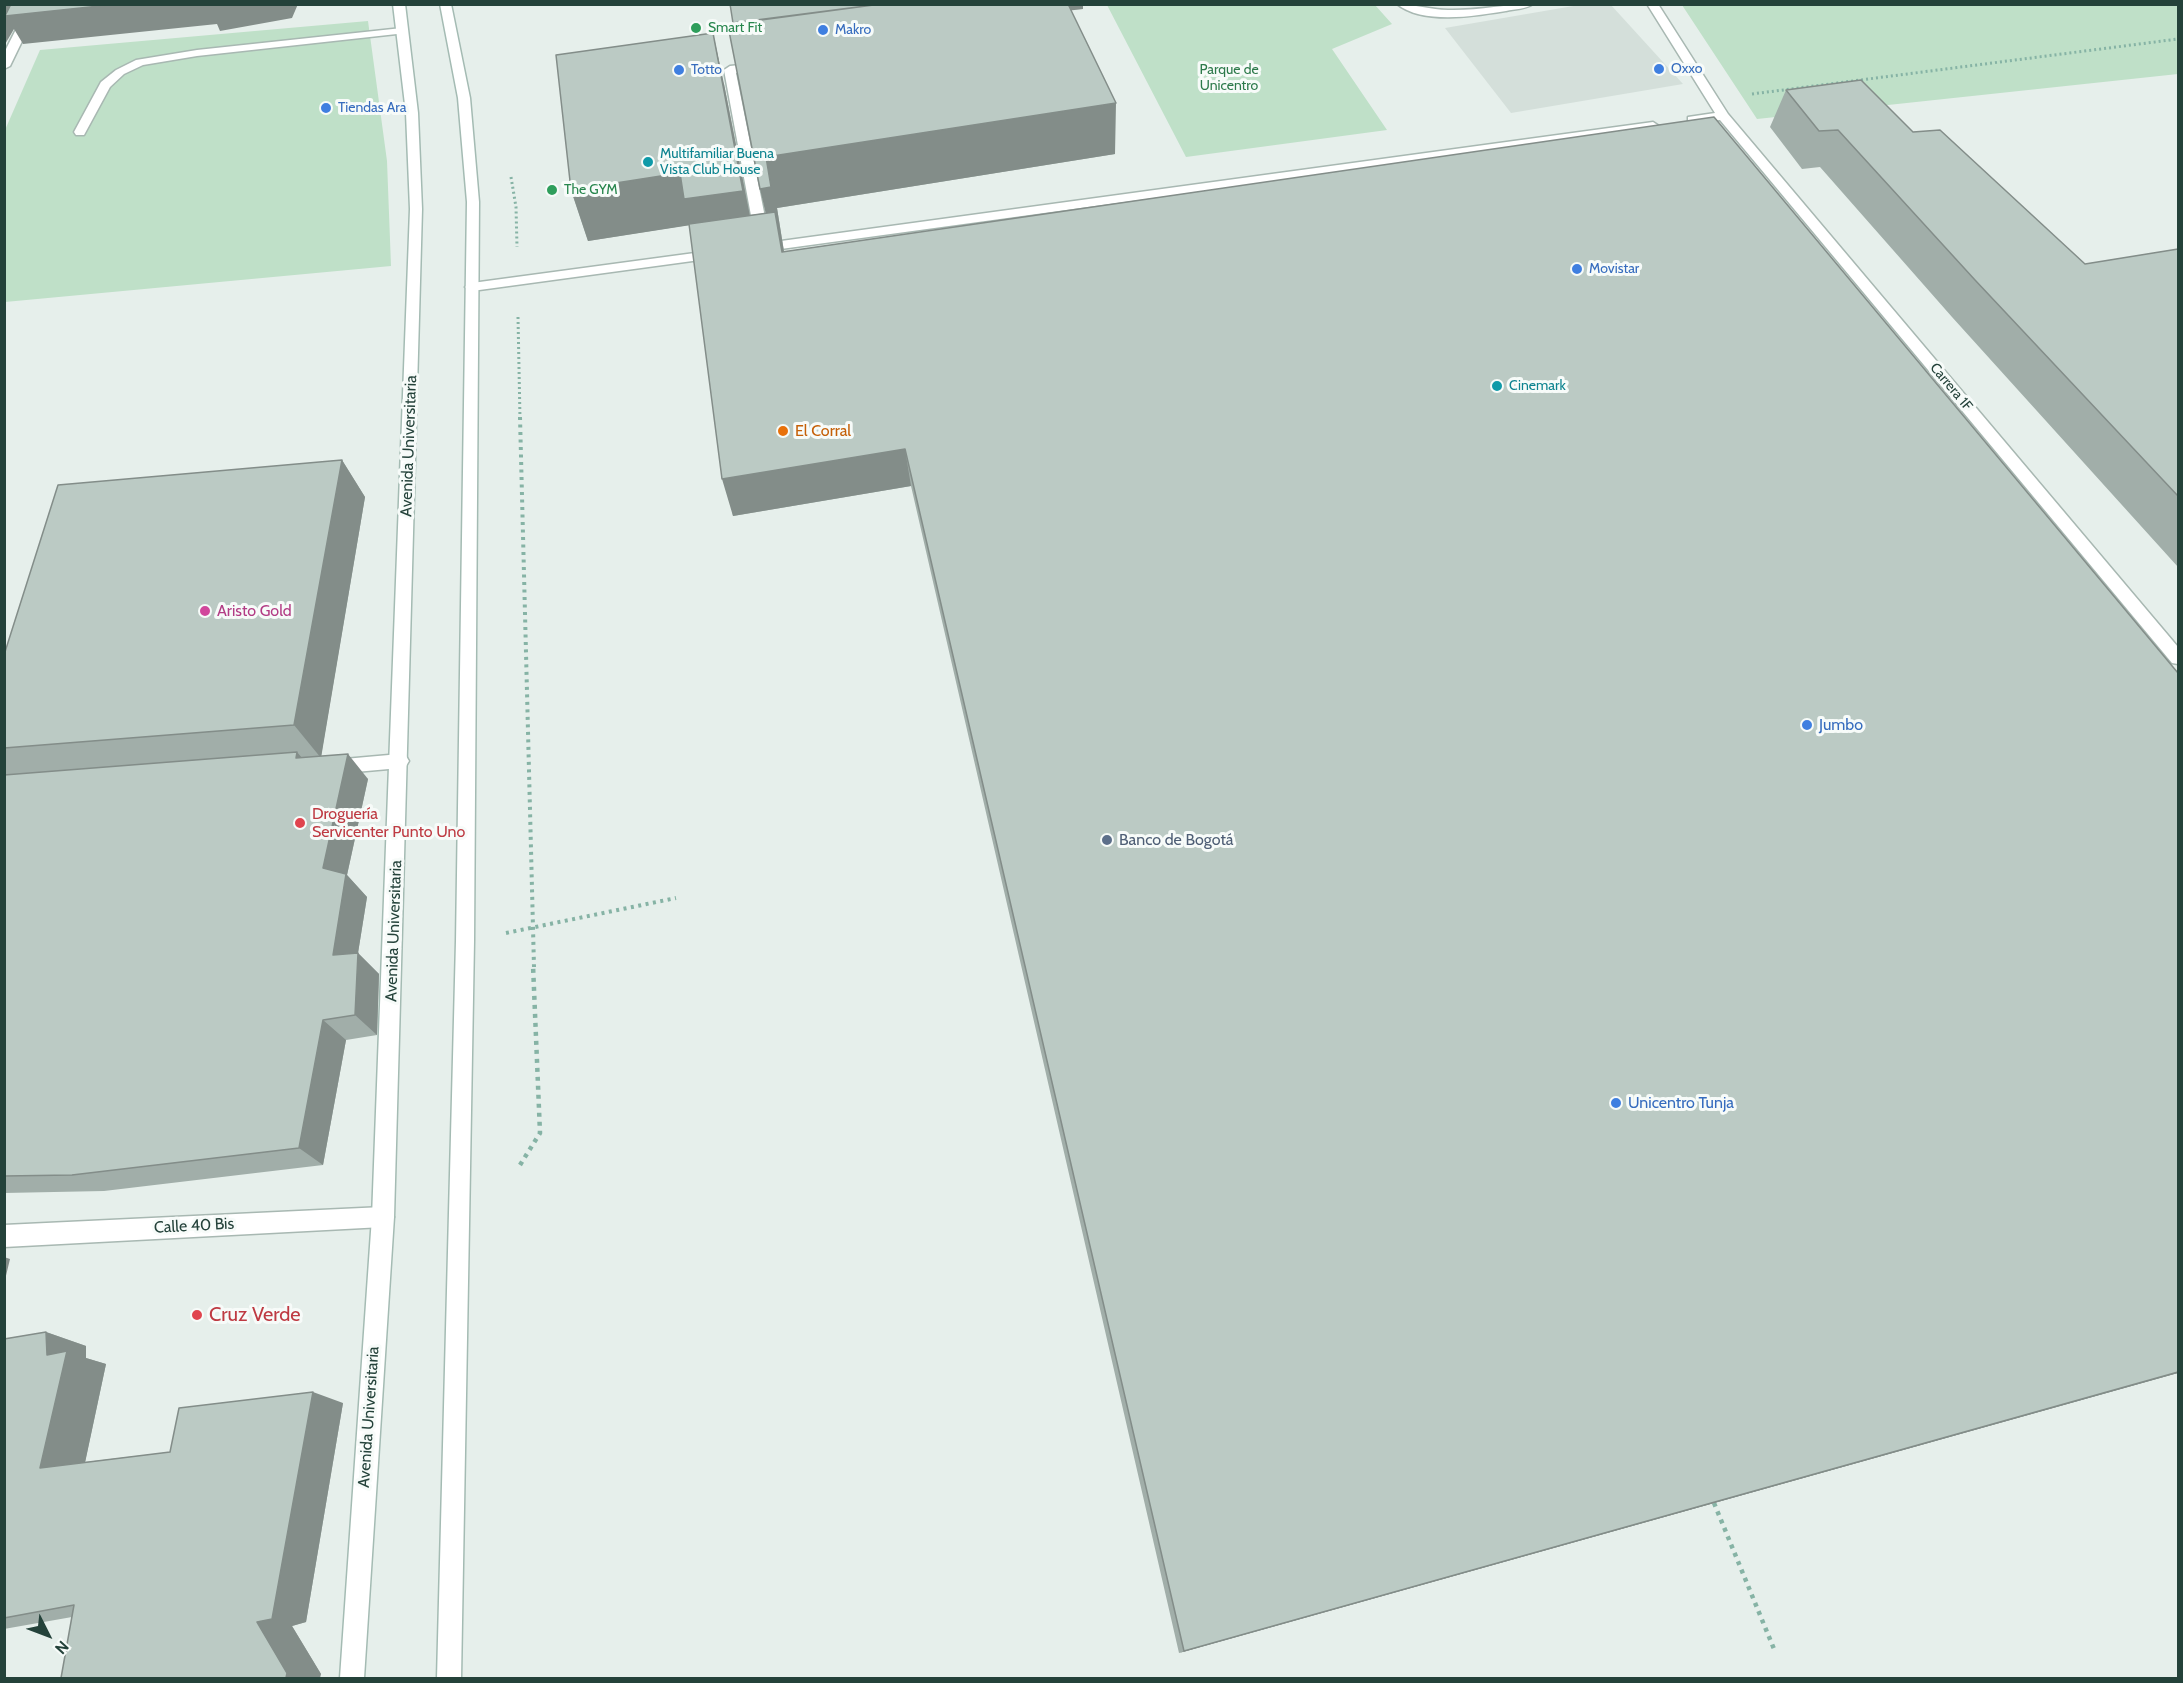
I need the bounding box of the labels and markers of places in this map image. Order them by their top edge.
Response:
place label: Smart Fit [708,20,762,36]
marker: Smart Fit [689,21,703,35]
place label: Makro [835,22,871,38]
marker: Makro [816,23,830,37]
place label: Oxxo [1671,61,1702,77]
place label: Totto [691,62,722,78]
marker: Oxxo [1652,62,1666,76]
marker: Totto [672,63,686,77]
place label: Tiendas Ara [338,100,406,116]
marker: Tiendas Ara [319,101,333,115]
place label: Multifamiliar Buena Vista Club House [660,146,774,178]
marker: Multifamiliar Buena Vista Club House [641,155,655,169]
place label: The GYM [564,182,618,198]
marker: The GYM [545,183,559,197]
place label: Movistar [1589,261,1639,277]
marker: Movistar [1570,262,1584,276]
place label: Cinemark [1509,378,1566,394]
marker: Cinemark [1490,379,1504,393]
place label: El Corral [795,421,851,441]
marker: El Corral [776,424,790,438]
place label: Aristo Gold [217,601,292,621]
marker: Aristo Gold [198,604,212,618]
place label: Jumbo [1819,715,1863,735]
marker: Jumbo [1800,718,1814,732]
place label: Droguería Servicenter Punto Uno [312,804,465,842]
marker: Droguería Servicenter Punto Uno [293,816,307,830]
place label: Banco de Bogotá [1119,830,1233,850]
marker: Banco de Bogotá [1100,833,1114,847]
place label: Unicentro Tunja [1628,1093,1734,1113]
marker: Unicentro Tunja [1609,1096,1623,1110]
place label: Cruz Verde [209,1303,301,1327]
marker: Cruz Verde [190,1308,204,1322]

